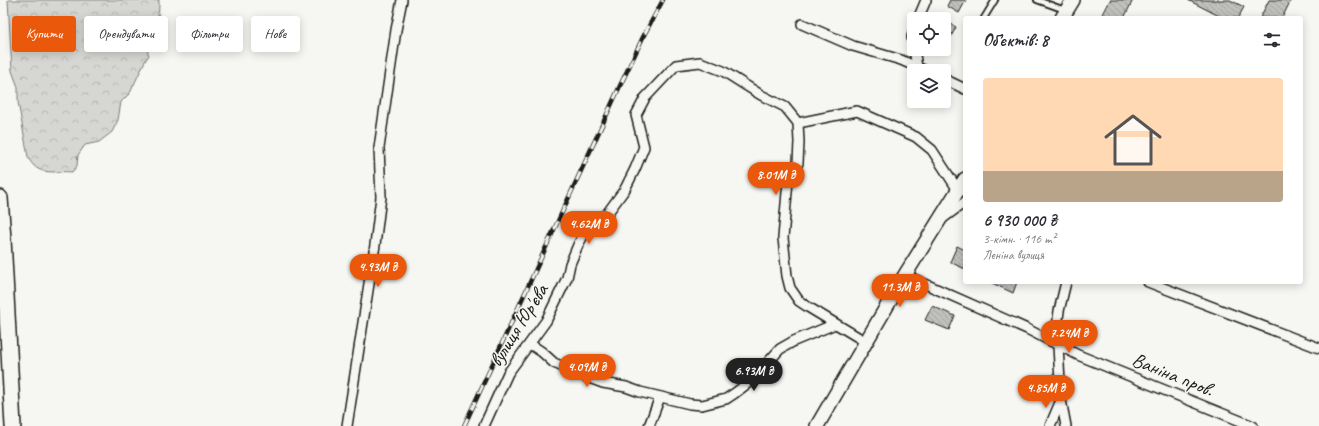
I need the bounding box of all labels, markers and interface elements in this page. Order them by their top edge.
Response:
map controls [907,12,951,108]
button: locate [907,12,951,56]
chip: Купити [12,16,76,52]
chip: Орендувати [84,16,168,52]
chip: Фільтри [176,16,243,52]
chip: Нове [251,16,300,52]
icon: filters [1261,29,1283,51]
text: Об’єктів: 8 [983,30,1049,51]
button: layers [907,64,951,108]
icon: home [1097,104,1169,176]
pin: 8.01M ₴ [739,162,813,196]
text: 8.01M ₴ [757,167,795,183]
text: 6 930 000 ₴ [983,210,1057,231]
pin: 4.62M ₴ [552,211,626,245]
text: 4.62M ₴ [570,216,609,232]
text: 3-кімн. · 116 m² [983,231,1056,247]
text: Леніна вулиця [983,247,1044,263]
pin: 4.93M ₴ [341,254,415,288]
text: 4.93M ₴ [359,259,397,275]
pin: 11.3M ₴ [863,274,937,308]
street label: вулиця Юр'єва [483,278,554,371]
text: 11.3M ₴ [881,279,919,295]
pin: 7.24M ₴ [1032,320,1106,354]
text: 7.24M ₴ [1050,325,1088,341]
street label: Ваніна пров. [1128,347,1218,402]
pin: 4.09M ₴ [550,354,624,388]
pin: 6.93M ₴ [717,358,791,392]
text: 4.09M ₴ [568,359,606,375]
text: 6.93M ₴ [735,363,773,379]
pin: 4.85M ₴ [1009,375,1083,409]
text: 4.85M ₴ [1027,380,1065,396]

